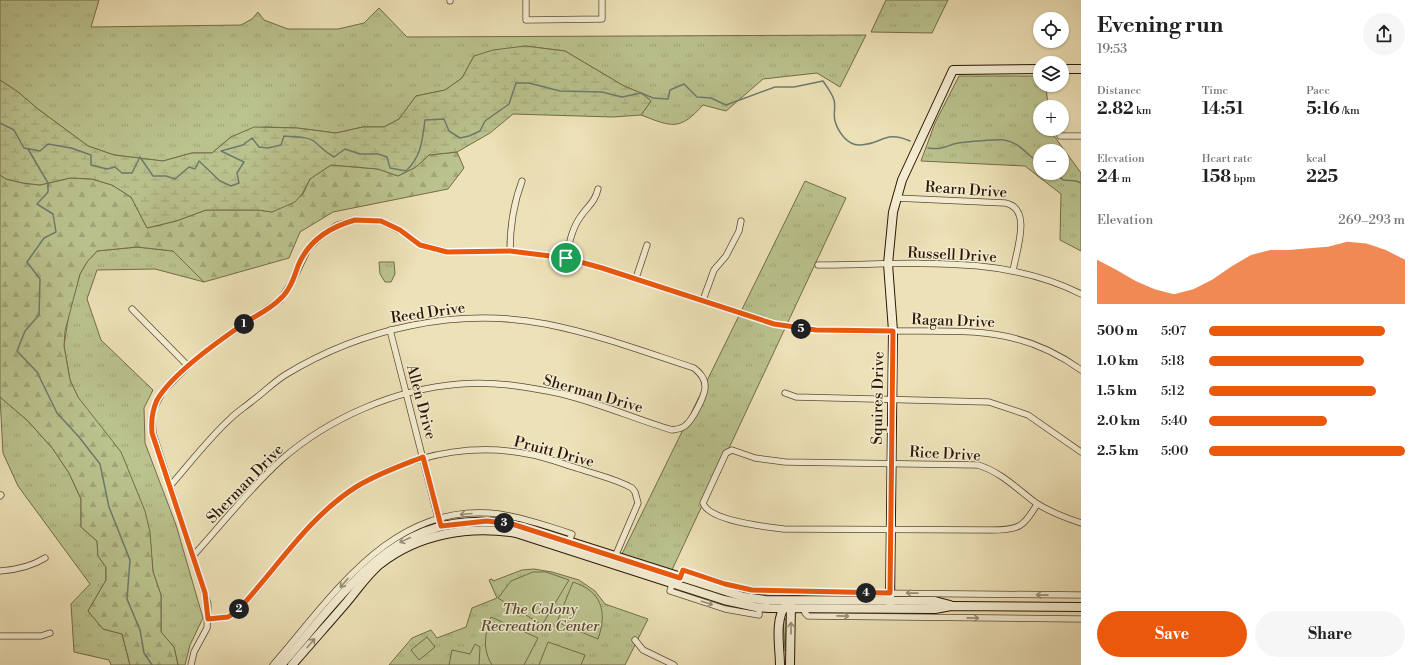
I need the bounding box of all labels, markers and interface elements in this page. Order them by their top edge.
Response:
map controls [1033,12,1069,180]
button: locate [1033,12,1069,48]
text: Evening run [1097,12,1223,39]
button: share [1363,13,1405,55]
text: 19:53 [1097,41,1127,57]
button: layers [1033,56,1069,92]
text: Distance [1097,84,1141,98]
text: Time [1202,84,1228,98]
text: Pace [1306,84,1330,98]
text: 2.82 [1097,98,1134,120]
text: 14:51 [1202,98,1244,120]
text: 5:16 [1306,98,1340,120]
button: + [1033,100,1069,136]
text: km [1134,104,1151,118]
text: /km [1340,104,1360,118]
button: − [1033,144,1069,180]
text: Elevation [1097,152,1145,166]
text: Heart rate [1202,152,1252,166]
text: kcal [1306,152,1326,166]
text: 24 [1097,166,1119,188]
text: 158 [1202,166,1231,188]
text: 225 [1306,166,1338,188]
text: m [1119,172,1131,186]
text: bpm [1231,172,1256,186]
street label: Rearn Drive [924,178,1008,202]
text: Elevation [1097,212,1153,228]
text: 269–293 m [1338,212,1405,228]
pin [549,241,583,275]
street label: Russell Drive [907,243,997,267]
icon: arrive [555,247,577,269]
street label: Reed Drive [389,298,467,328]
street label: Ragan Drive [911,310,995,332]
pin: 1 [234,314,254,334]
text: 1 [241,317,247,331]
pin: 5 [791,319,811,339]
text: 5 [798,322,804,336]
text: 500 m [1097,323,1138,339]
text: 5:07 [1161,323,1186,339]
street label: Squires Drive [868,351,888,445]
text: 1.0 km [1097,353,1138,369]
text: 5:18 [1161,353,1184,369]
street label: Allen Drive [402,361,440,442]
street label: Sherman Drive [541,371,645,417]
text: 1.5 km [1097,383,1137,399]
text: 5:12 [1161,383,1184,399]
text: 2.0 km [1097,413,1140,429]
text: 5:40 [1161,413,1187,429]
street label: Pruitt Drive [512,432,596,472]
street label: Sherman Drive [202,440,288,528]
street label: Rice Drive [909,443,981,465]
text: 2.5 km [1097,443,1139,459]
text: 5:00 [1161,443,1188,459]
one-way arrow [460,510,473,518]
pin: 3 [494,513,514,533]
text: 3 [501,516,507,530]
one-way arrow [400,537,412,544]
one-way arrow [339,578,348,588]
pin: 4 [856,583,876,603]
text: 4 [862,586,870,600]
one-way arrow [906,589,919,597]
one-way arrow [1036,591,1049,599]
pin: 2 [229,599,249,619]
park label: The Colony Recreation Center [480,600,600,636]
one-way arrow [700,600,713,607]
text: 2 [236,602,242,616]
button: Save [1097,611,1247,657]
button: Share [1255,611,1405,657]
one-way arrow [836,612,849,620]
one-way arrow [966,614,979,622]
one-way arrow [787,622,795,635]
one-way arrow [307,638,316,648]

